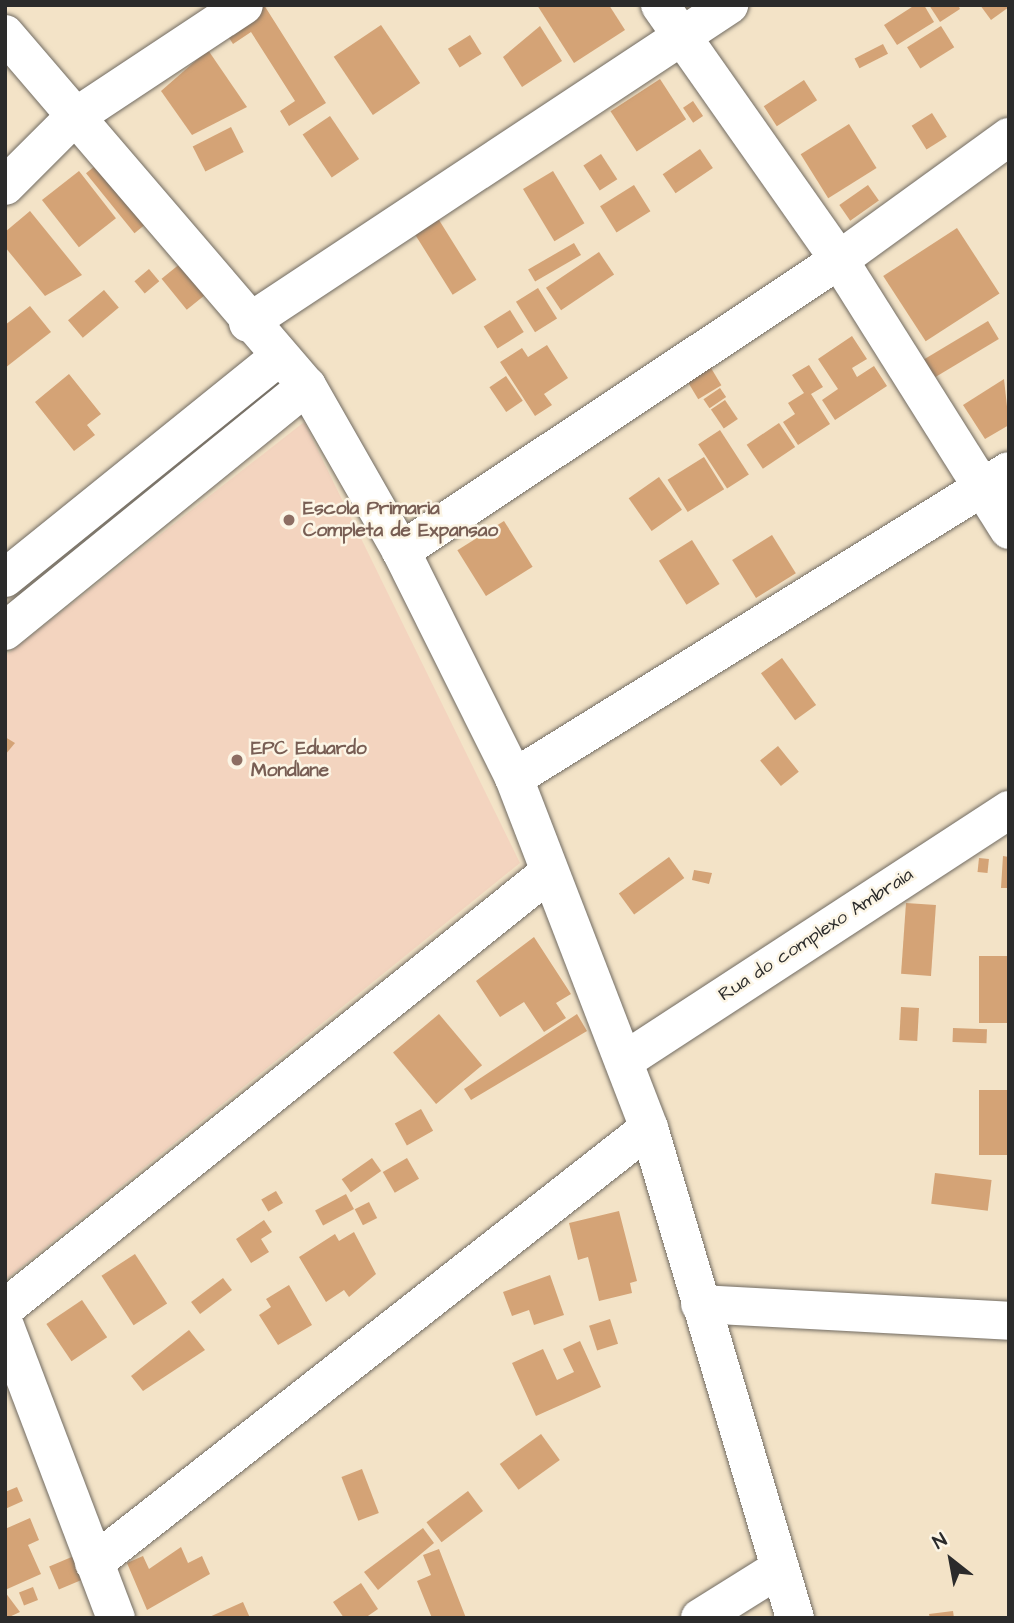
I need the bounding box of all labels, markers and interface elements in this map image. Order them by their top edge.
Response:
place label: Escola Primaria Completa de Expansao [303,498,498,542]
marker: Escola Primaria Completa de Expansao [281,512,297,528]
place label: EPC Eduardo Mondlane [251,738,367,782]
marker: EPC Eduardo Mondlane [229,752,245,768]
street label: Rua do complexo Ambraia [714,864,918,1006]
north arrow [916,1525,986,1595]
text: N [928,1527,952,1556]

